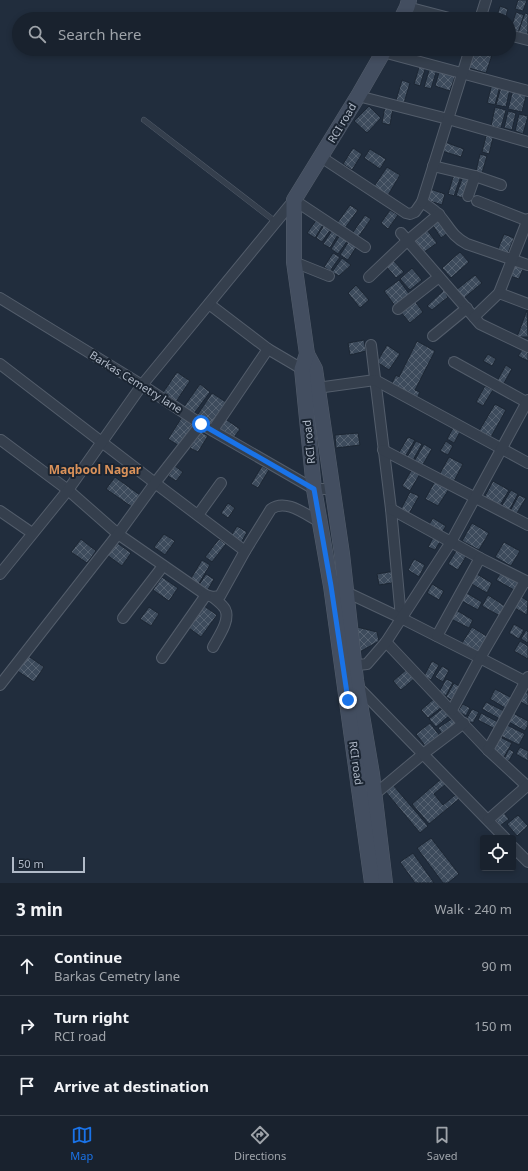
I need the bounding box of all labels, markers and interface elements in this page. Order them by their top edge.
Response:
search box [12,12,516,56]
icon: search [26,23,48,45]
text: Search here [58,24,141,44]
street label: RCI road [324,100,359,146]
street label: Barkas Cemetry lane [87,347,185,416]
route start [192,415,210,433]
street label: RCI road [299,419,318,465]
district label: Maqbool Nagar [49,461,142,478]
route end [339,691,357,709]
street label: RCI road [346,740,367,786]
map controls [480,835,516,871]
button: locate [480,835,516,871]
scale bar [12,855,85,874]
text: 50 m [18,856,44,871]
text: 3 min [16,898,63,921]
text: Walk · 240 m [434,900,512,918]
text: Continue [54,947,122,967]
icon: ahead [16,955,38,977]
text: 90 m [482,957,512,975]
text: Barkas Cemetry lane [54,967,180,985]
text: Turn right [54,1007,129,1027]
icon: right [16,1015,38,1037]
text: 150 m [474,1017,512,1035]
text: RCI road [54,1027,106,1045]
icon: arrive [16,1075,38,1097]
text: Arrive at destination [54,1076,209,1096]
tab: Map [70,1124,93,1163]
tab: Directions [234,1124,286,1163]
tab: Saved [427,1124,458,1163]

